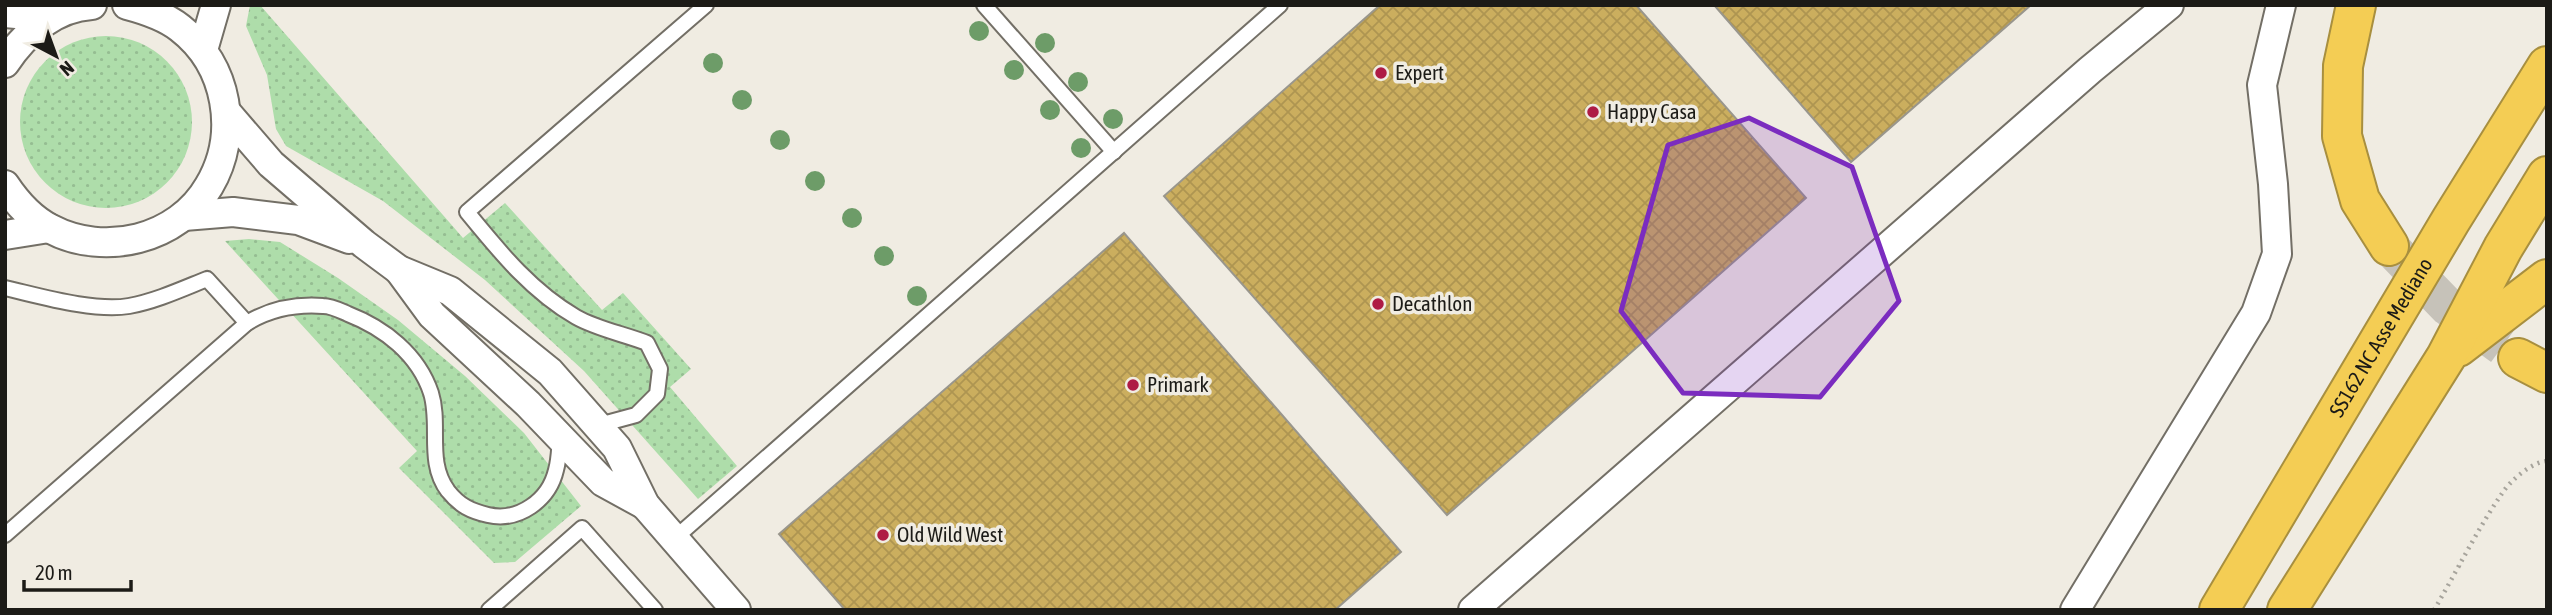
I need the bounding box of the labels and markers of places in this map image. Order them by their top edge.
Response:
place label: Expert [1395,60,1444,84]
marker: Expert [1373,65,1389,81]
place label: Happy Casa [1607,99,1697,123]
marker: Happy Casa [1585,104,1601,120]
place label: Decathlon [1392,291,1472,315]
marker: Decathlon [1370,296,1386,312]
place label: Primark [1147,372,1209,396]
marker: Primark [1125,377,1141,393]
place label: Old Wild West [897,522,1003,546]
marker: Old Wild West [875,527,891,543]

